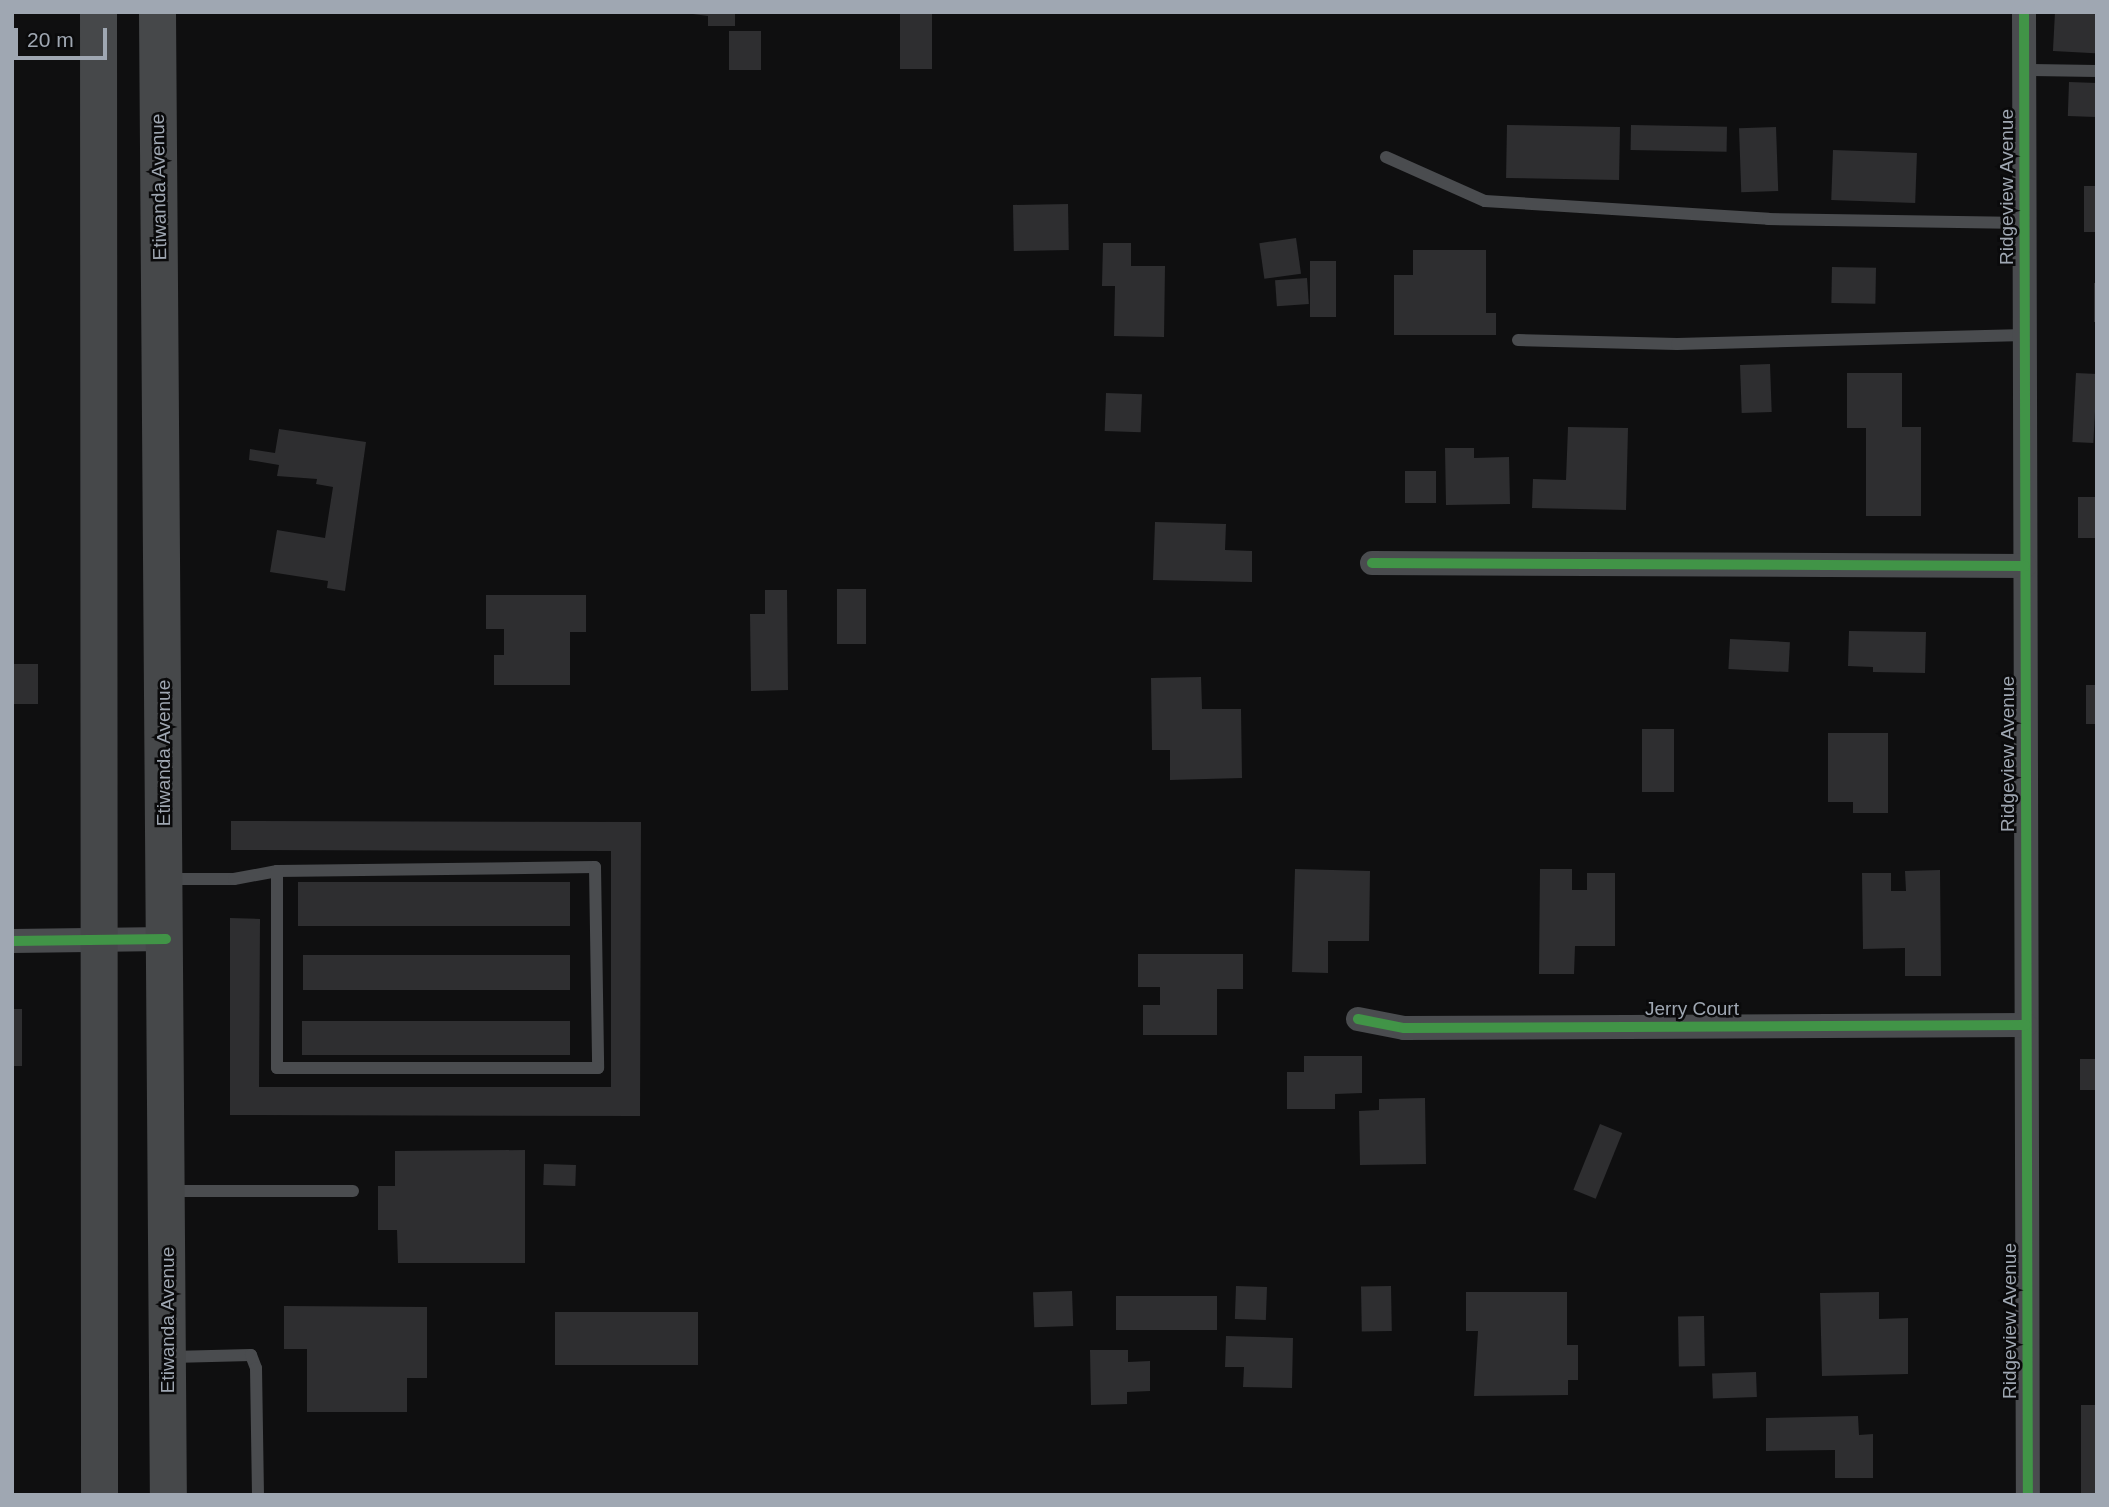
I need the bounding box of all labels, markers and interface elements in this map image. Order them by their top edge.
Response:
scale bar [18,14,110,58]
text: 20 m [27,28,74,51]
street label: Ridgeview Avenue [1996,108,2018,266]
street label: Etiwanda Avenue [146,113,172,261]
street label: Ridgeview Avenue [1997,675,2019,833]
street label: Etiwanda Avenue [153,679,175,827]
street label: Jerry Court [1645,998,1739,1020]
street label: Ridgeview Avenue [1999,1242,2021,1400]
street label: Etiwanda Avenue [157,1246,179,1394]

